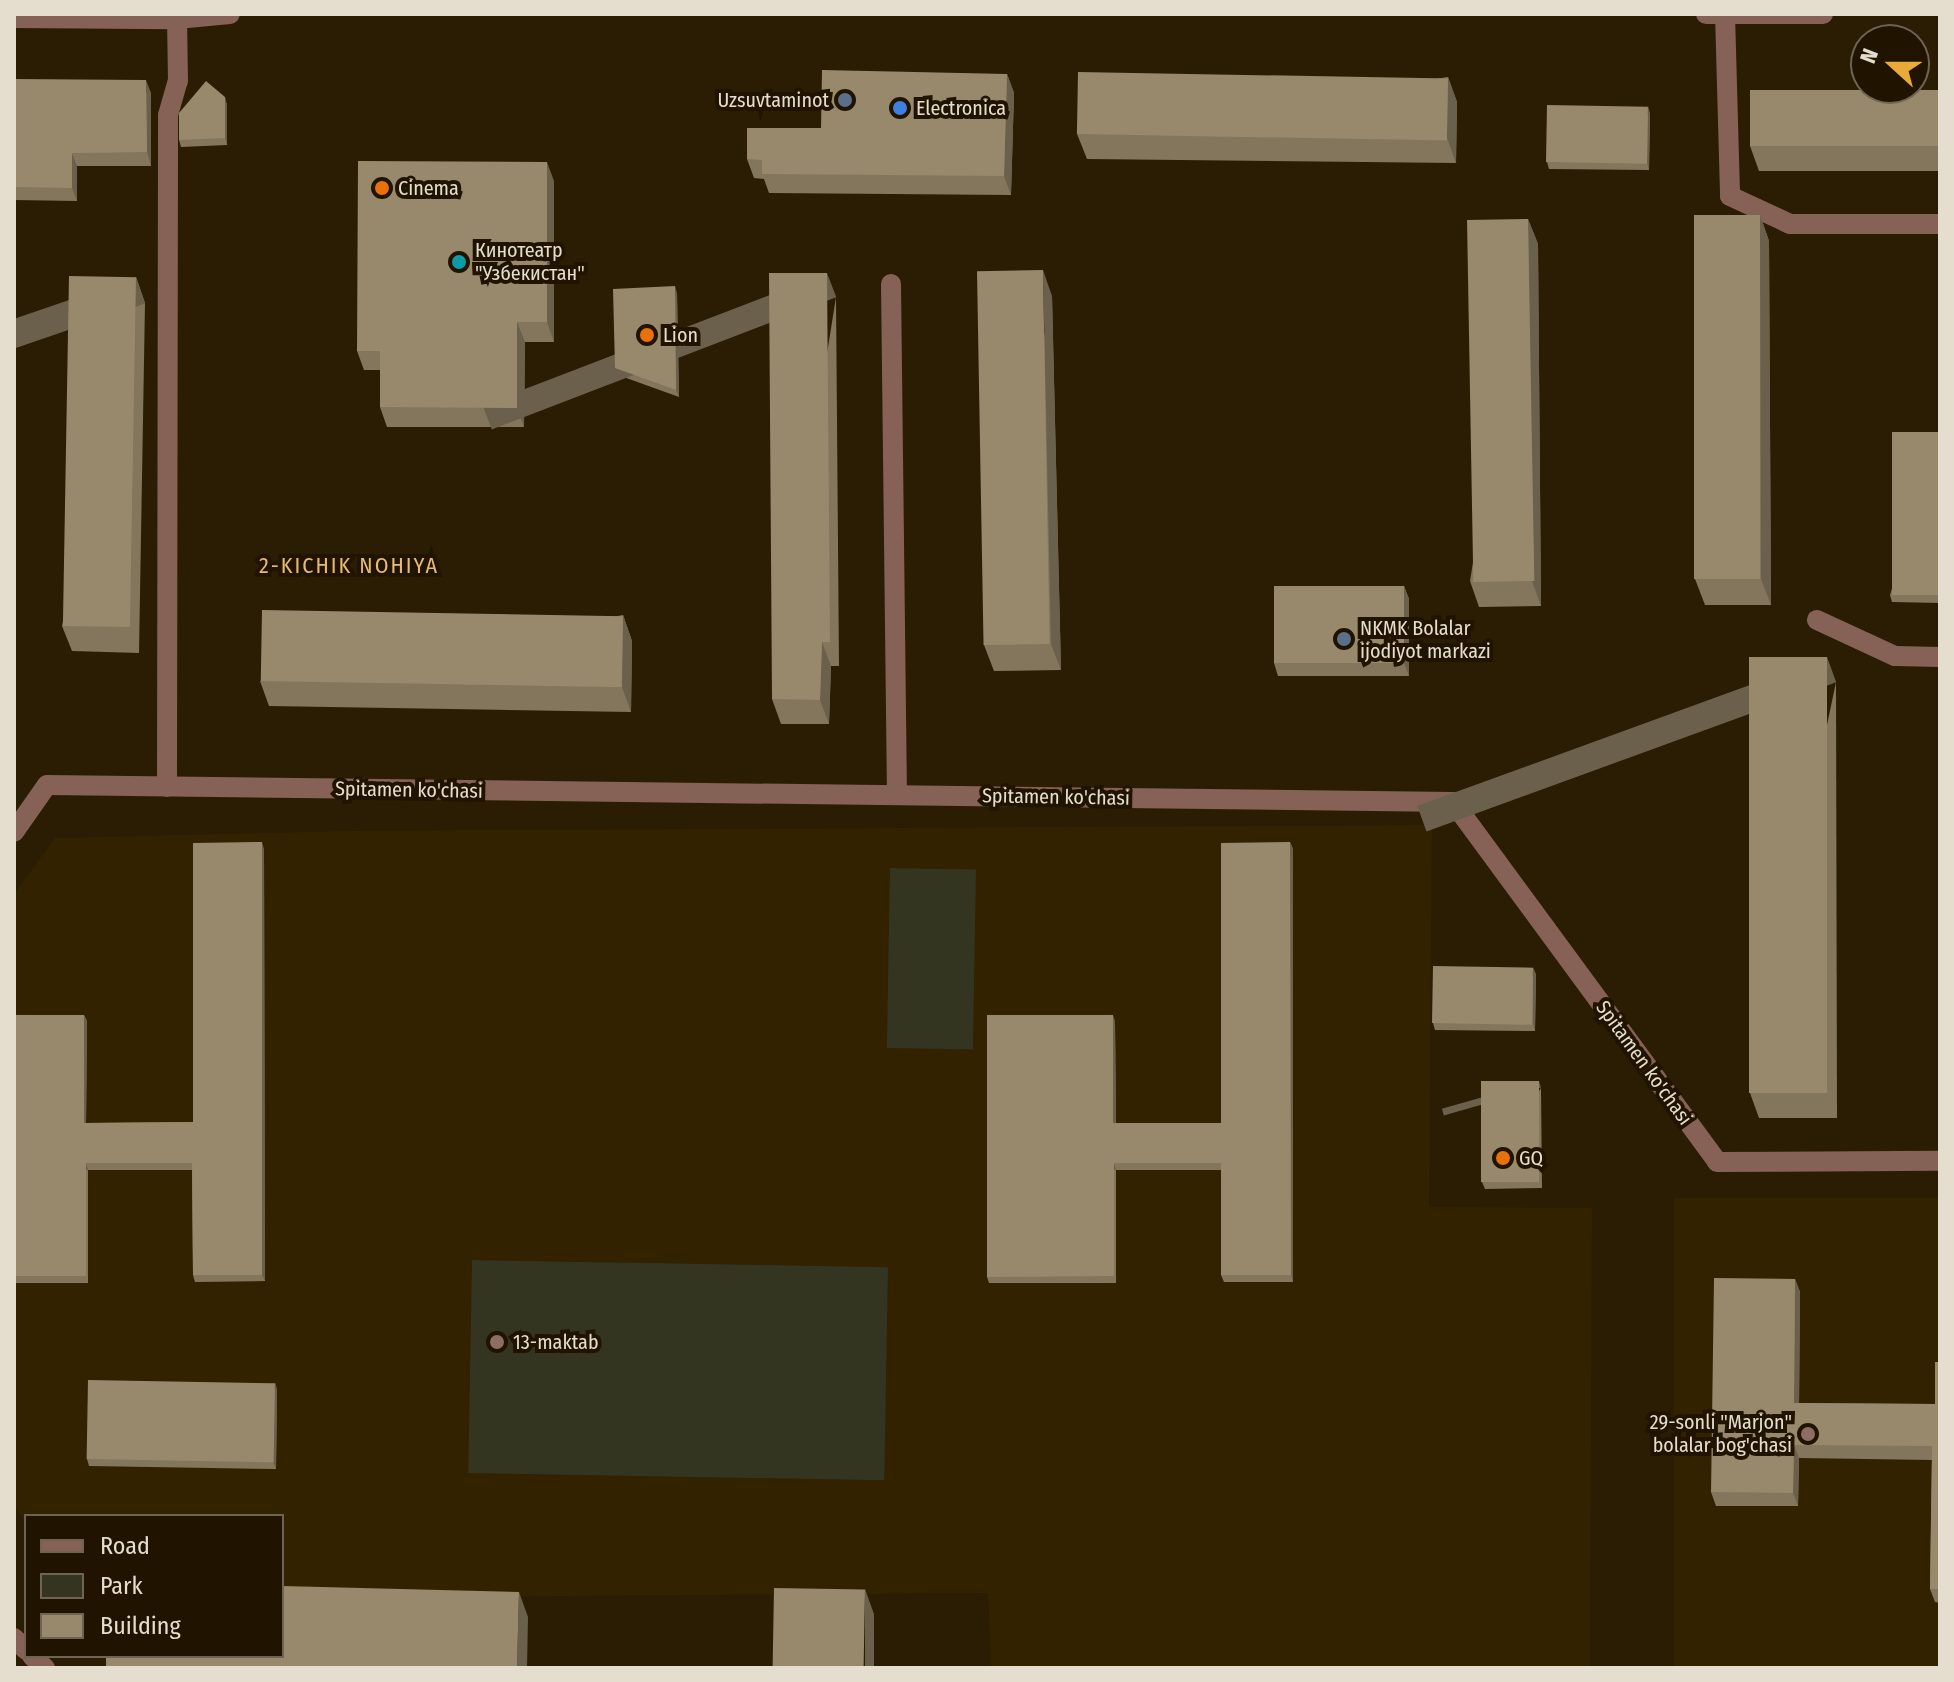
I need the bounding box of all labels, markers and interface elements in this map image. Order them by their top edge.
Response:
north arrow [1850,24,1930,104]
text: N [1854,45,1884,67]
place label: Uzsuvtaminot [717,88,829,112]
marker: Uzsuvtaminot [836,91,854,109]
place label: Electronica [916,96,1006,120]
marker: Electronica [891,99,909,117]
place label: Cinema [398,176,459,200]
marker: Cinema [373,179,391,197]
place label: Кинотеатр "Узбекистан" [475,238,585,285]
marker: Кинотеатр "Узбекистан" [450,253,468,271]
place label: Lion [663,323,698,347]
marker: Lion [638,326,656,344]
district label: 2-KICHIK NOHIYA [259,553,439,579]
place label: NKMK Bolalar ijodiyot markazi [1360,616,1491,663]
marker: NKMK Bolalar ijodiyot markazi [1335,630,1353,648]
street label: Spitamen ko'chasi [335,777,483,803]
street label: Spitamen ko'chasi [982,784,1130,810]
street label: Spitamen ko'chasi [1591,996,1697,1130]
place label: GQ [1519,1146,1543,1170]
marker: GQ [1494,1149,1512,1167]
place label: 13-maktab [513,1330,599,1354]
marker: 13-maktab [488,1333,506,1351]
place label: 29-sonli "Marjon" bolalar bog'chasi [1650,1410,1792,1457]
marker: 29-sonli "Marjon" bolalar bog'chasi [1799,1425,1817,1443]
legend [24,1514,284,1658]
text: Road [100,1532,150,1560]
text: Park [100,1572,143,1600]
text: Building [100,1612,181,1640]

